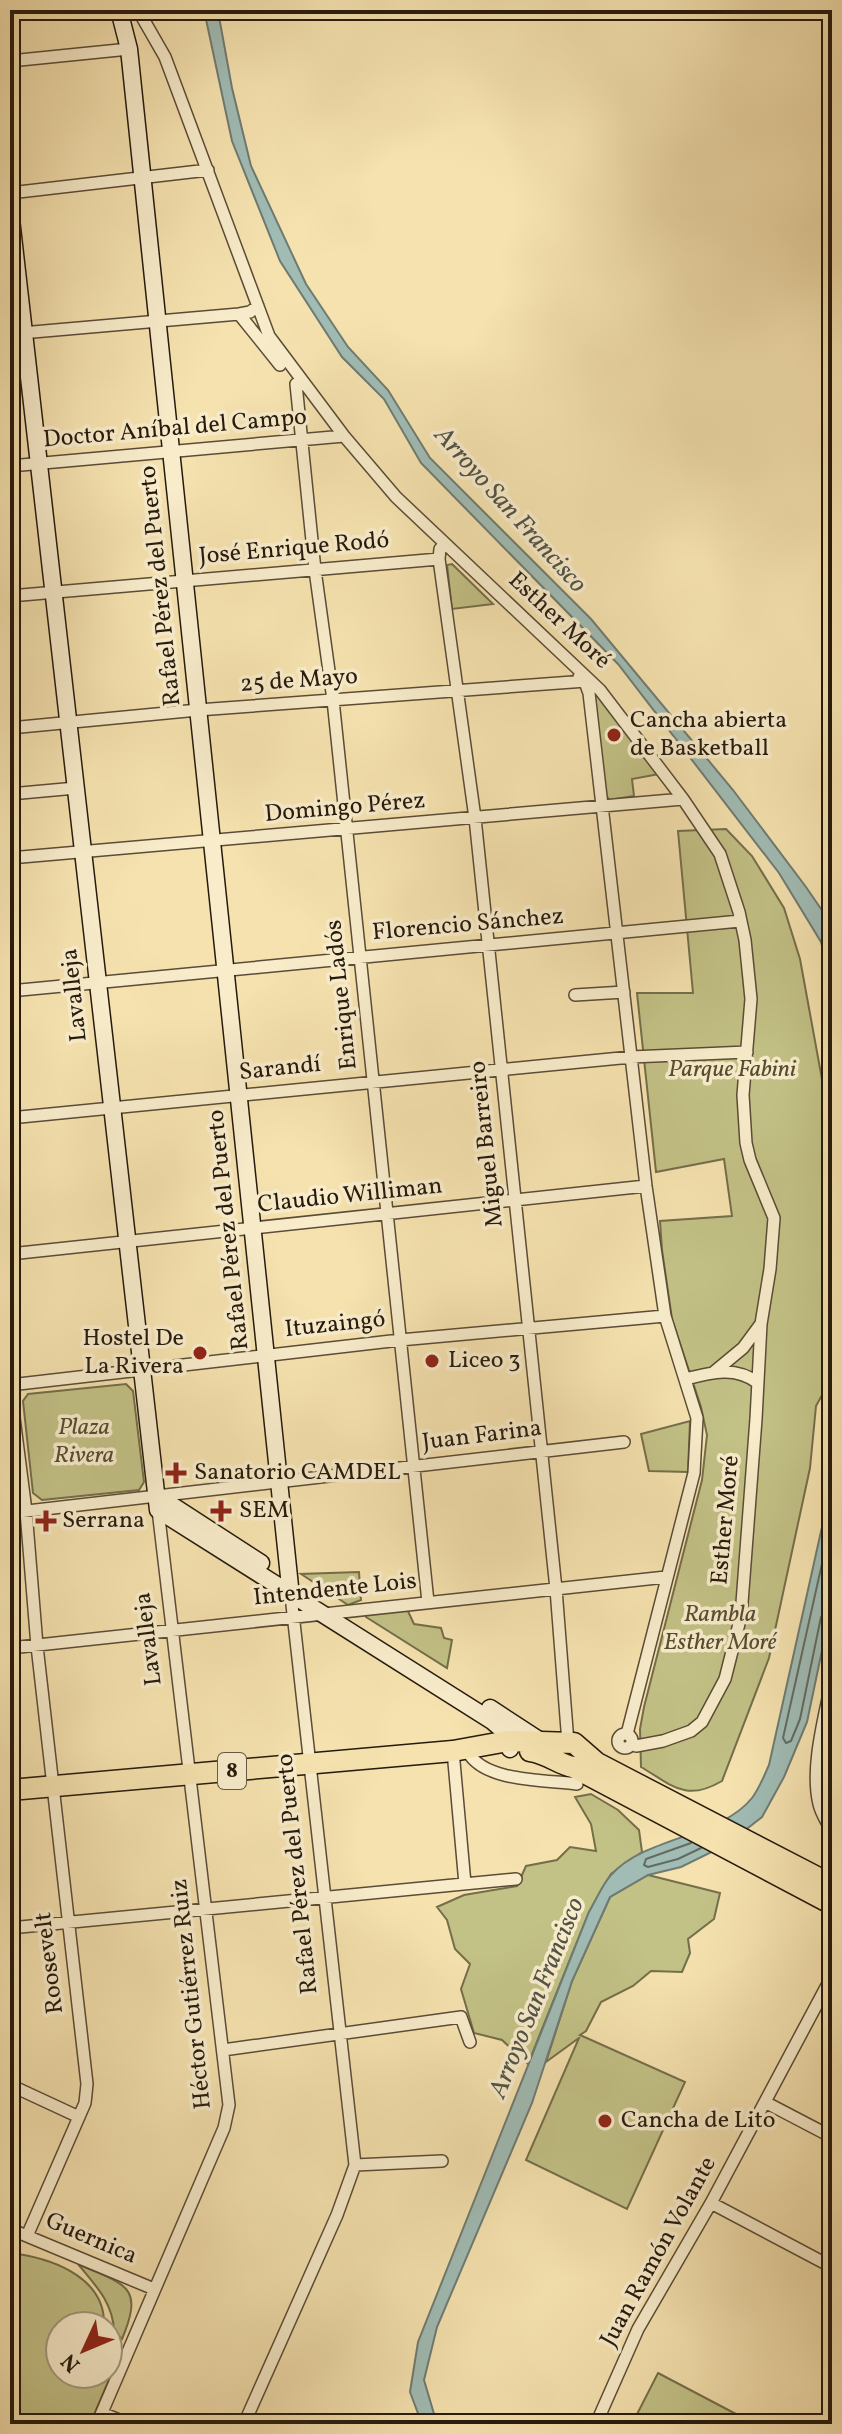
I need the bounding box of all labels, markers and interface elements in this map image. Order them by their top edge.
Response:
street label: Doctor Aníbal del Campo [42,401,308,457]
water label: Arroyo San Francisco [425,418,595,601]
street label: Rafael Pérez del Puerto [131,464,191,708]
street label: José Enrique Rodó [197,524,391,574]
street label: Esther Moré [500,564,618,678]
street label: 25 de Mayo [239,660,359,702]
place label: Cancha abierta de Basketball [630,704,787,766]
marker: Cancha abierta de Basketball [605,726,623,744]
street label: Domingo Pérez [263,784,427,832]
street label: Florencio Sánchez [371,900,565,950]
street label: Enrique Ladós [317,918,367,1072]
street label: Lavalleja [53,947,97,1043]
street label: Sarandí [237,1048,323,1090]
park label: Parque Fabini [668,1053,797,1087]
street label: Miguel Barreiro [461,1059,513,1229]
street label: Rafael Pérez del Puerto [199,1108,259,1352]
street label: Claudio Williman [256,1169,444,1223]
street label: Ituzaingó [283,1303,387,1347]
place label: Hostel De La Rivera [82,1322,184,1384]
marker: Hostel De La Rivera [191,1344,209,1362]
place label: Liceo 3 [448,1344,521,1378]
marker: Liceo 3 [423,1352,441,1370]
park label: Plaza Rivera [54,1411,114,1473]
street label: Juan Farina [420,1412,544,1460]
street label: Esther Moré [703,1454,749,1586]
place label: Sanatorio CAMDEL [194,1456,401,1490]
marker: Sanatorio CAMDEL [165,1462,187,1484]
place label: SEM [239,1494,289,1528]
marker: SEM [210,1500,232,1522]
place label: Serrana [62,1504,145,1538]
marker: Serrana [37,1512,55,1530]
street label: Intendente Lois [252,1565,418,1615]
street label: Lavalleja [126,1590,172,1688]
park label: Rambla Esther Moré [663,1598,778,1660]
street label: Rafael Pérez del Puerto [268,1752,328,1996]
road number: 8 [218,1753,246,1789]
street label: Héctor Gutiérrez Ruiz [163,1877,221,2111]
water label: Arroyo San Francisco [480,1892,594,2105]
street label: Roosevelt [27,1910,73,2016]
place label: Cancha de Lito [621,2104,775,2138]
marker: Cancha de Lito [596,2112,614,2130]
street label: Juan Ramón Volante [592,2151,726,2353]
street label: Guernica [40,2204,142,2274]
north arrow [44,2310,124,2390]
text: N [55,2346,88,2379]

